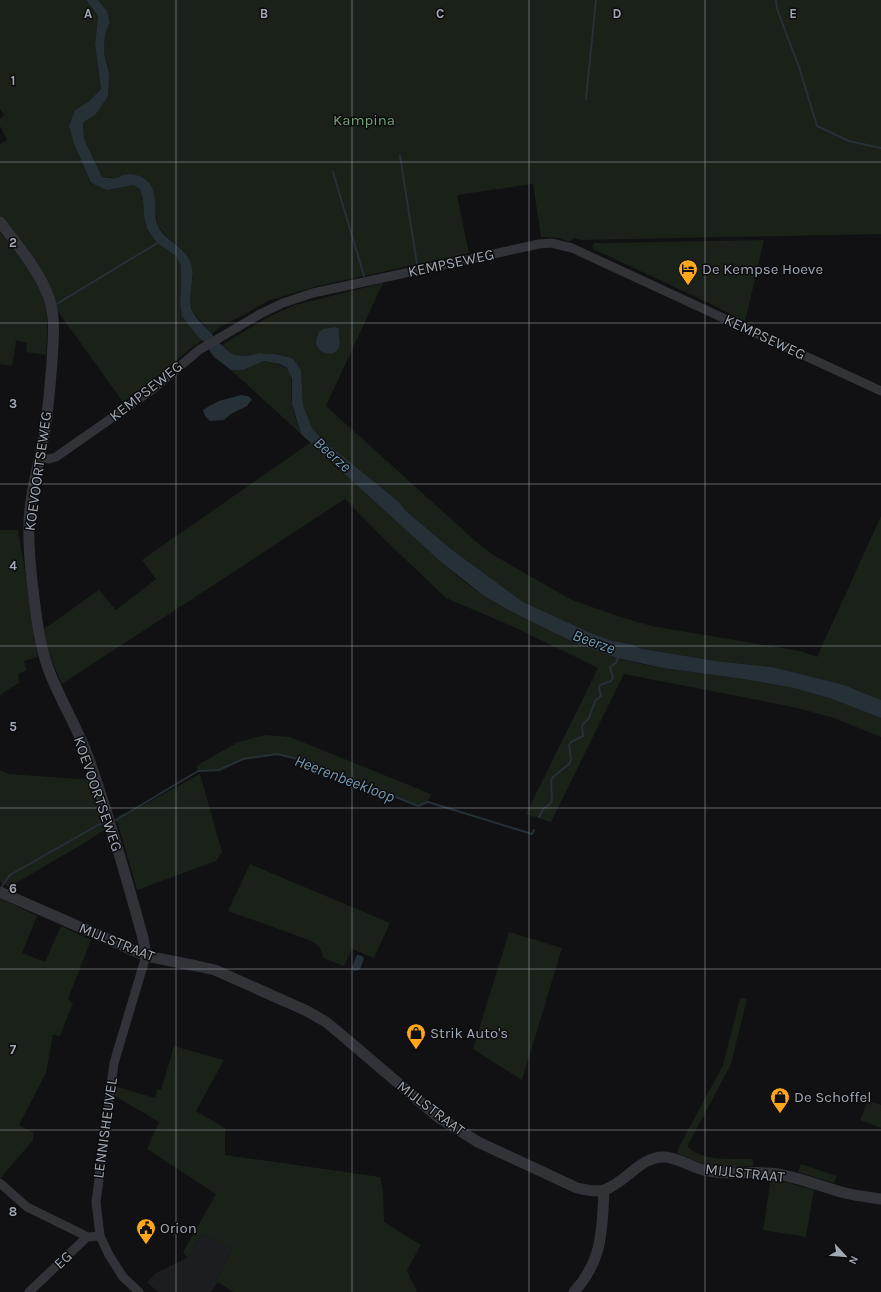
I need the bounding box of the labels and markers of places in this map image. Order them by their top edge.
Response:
hotel icon: De Kempse Hoeve [677,258,699,286]
place label: De Kempse Hoeve [702,260,823,278]
shop icon: Strik Auto's [405,1022,427,1050]
place label: Strik Auto's [430,1024,508,1042]
shop icon: De Schoffel [769,1086,791,1114]
place label: De Schoffel [794,1088,871,1106]
public building icon: Orion [135,1217,157,1245]
place label: Orion [160,1219,197,1237]

